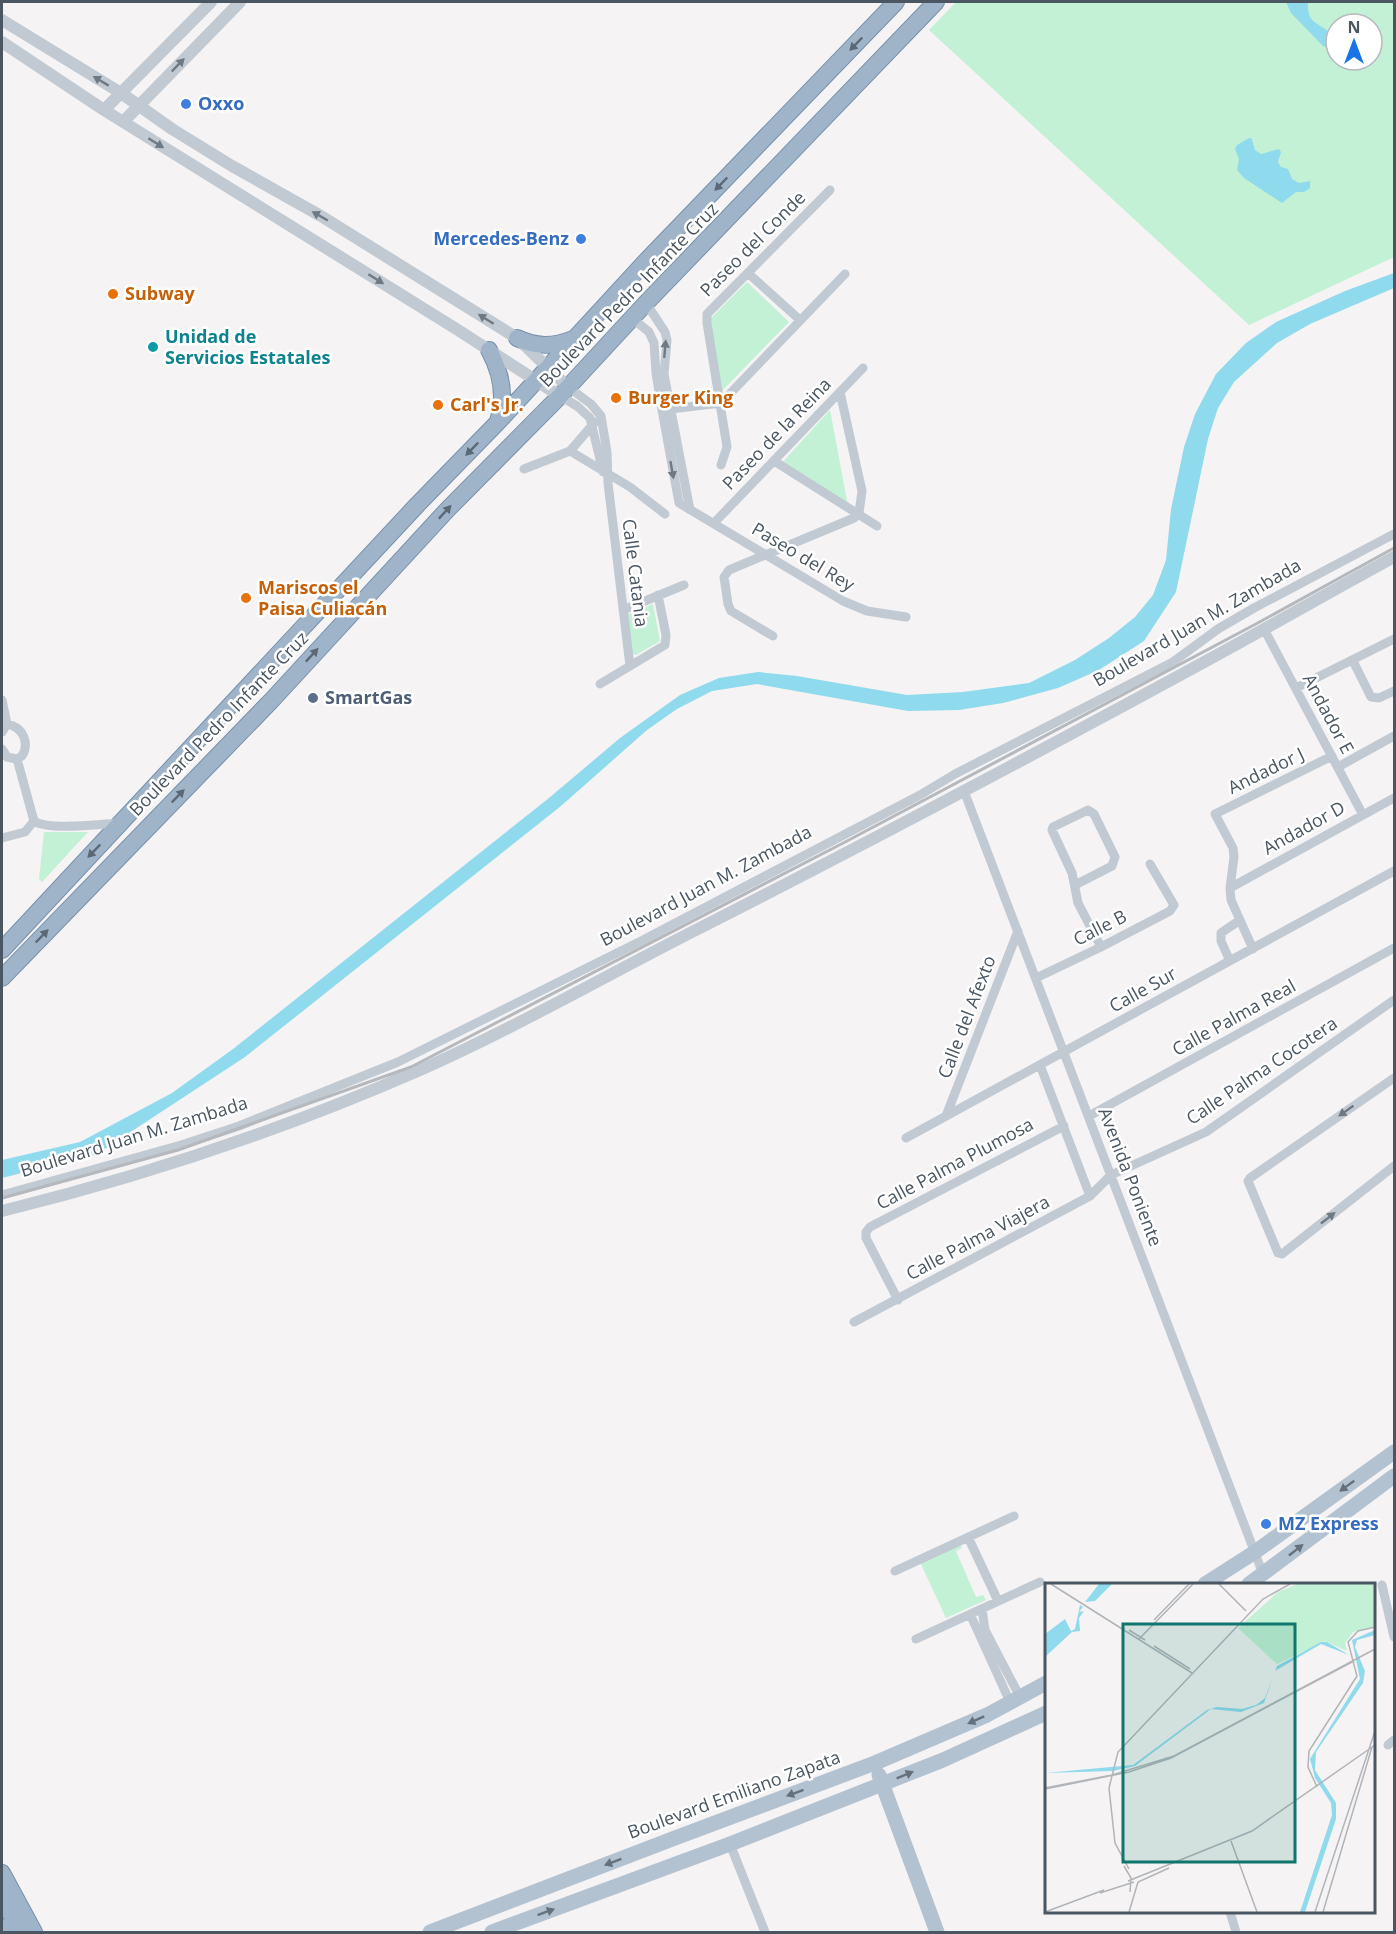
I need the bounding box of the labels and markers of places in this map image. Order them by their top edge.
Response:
place label: Oxxo [198,91,244,115]
marker: Oxxo [179,97,193,111]
place label: Mercedes-Benz [433,226,569,250]
marker: Mercedes-Benz [574,232,588,246]
place label: Subway [125,281,195,305]
marker: Subway [106,287,120,301]
place label: Unidad de Servicios Estatales [165,324,330,369]
marker: Unidad de Servicios Estatales [146,340,160,354]
place label: Burger King [628,385,733,409]
marker: Burger King [609,391,623,405]
place label: Carl's Jr. [450,392,524,416]
marker: Carl's Jr. [431,398,445,412]
place label: Mariscos el Paisa Culiacán [258,575,387,620]
marker: Mariscos el Paisa Culiacán [239,591,253,605]
place label: SmartGas [325,685,412,709]
marker: SmartGas [306,691,320,705]
place label: MZ Express [1278,1511,1379,1535]
marker: MZ Express [1259,1517,1273,1531]

